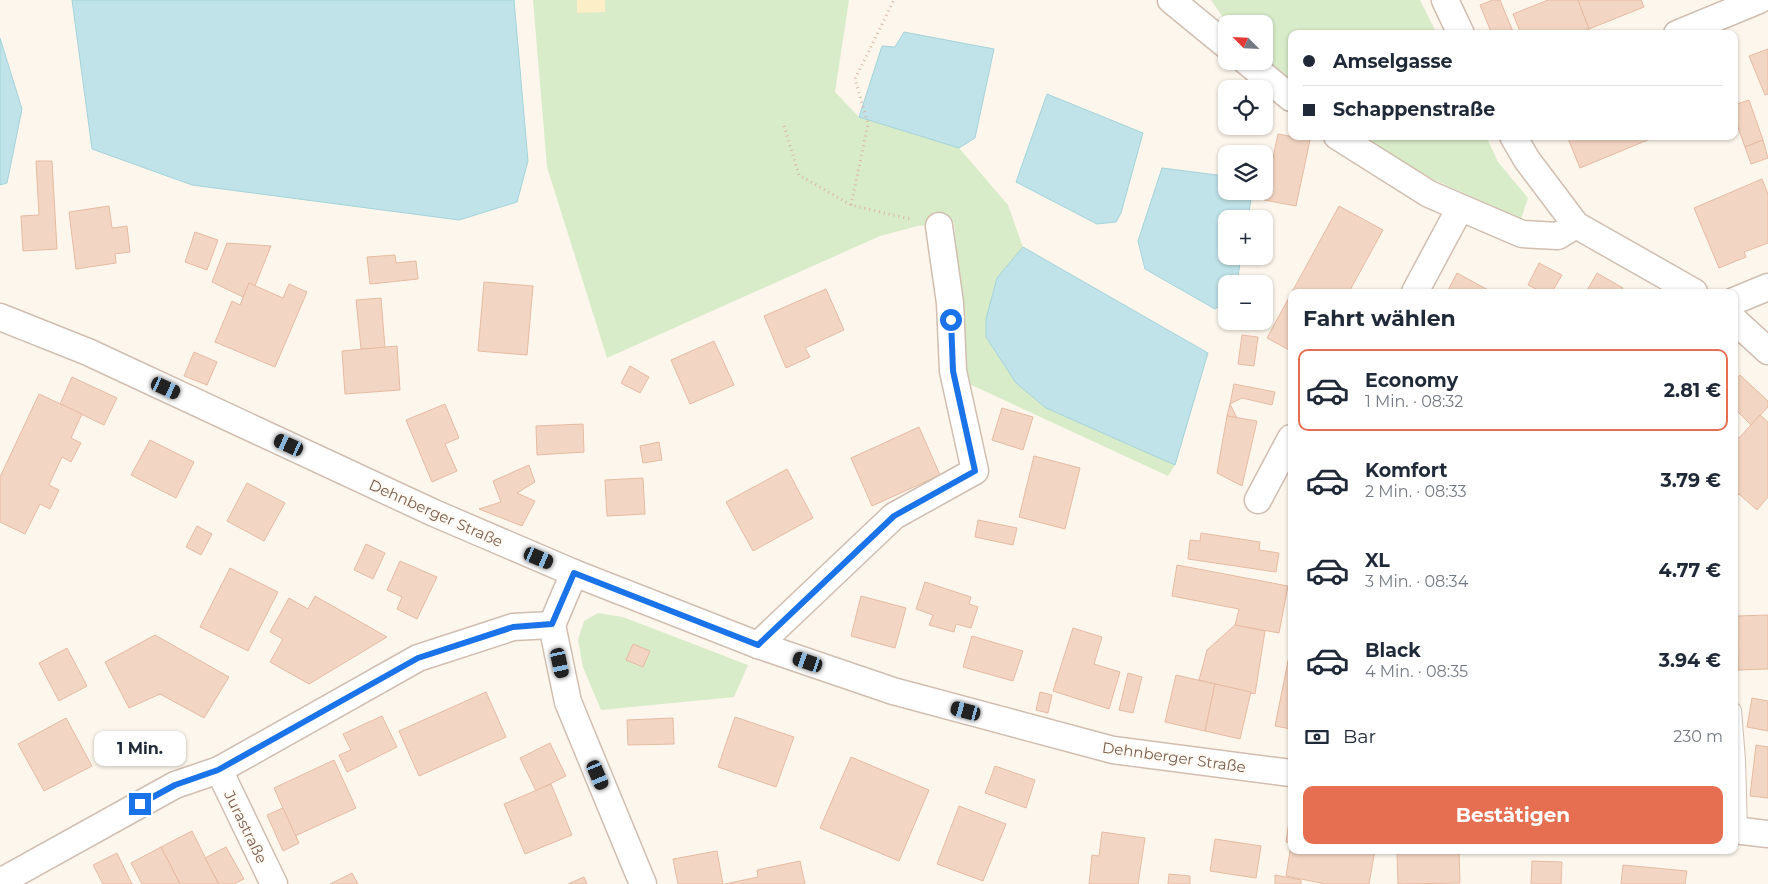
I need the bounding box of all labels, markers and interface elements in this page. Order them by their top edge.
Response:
north arrow [1218,15,1272,70]
map controls [1218,15,1273,330]
text: Amselgasse [1333,50,1452,73]
button: locate [1218,80,1273,135]
text: Schappenstraße [1333,98,1495,121]
button: layers [1218,145,1273,200]
button: + [1218,210,1273,265]
button: − [1218,275,1273,330]
text: Fahrt wählen [1303,305,1456,332]
route start [940,309,962,331]
icon: car [1305,368,1350,413]
text: Economy [1365,369,1458,392]
car [149,375,182,401]
text: 2.81 € [1664,379,1721,402]
text: 1 Min. · 08:32 [1365,392,1463,411]
car [272,432,305,458]
icon: car [1305,458,1350,503]
text: Komfort [1365,459,1447,482]
text: 3.79 € [1660,469,1721,492]
street label: Dehnberger Straße [366,475,506,551]
text: 2 Min. · 08:33 [1365,482,1467,501]
car [522,545,555,571]
icon: car [1305,548,1350,593]
text: XL [1365,549,1390,572]
text: 4.77 € [1659,559,1721,582]
text: 3 Min. · 08:34 [1365,572,1468,591]
icon: car [1305,638,1350,683]
text: Black [1365,639,1421,662]
car [549,647,570,679]
text: 3.94 € [1659,649,1721,672]
car [791,650,824,674]
text: 4 Min. · 08:35 [1365,662,1468,681]
car [949,700,982,722]
icon: cash [1303,723,1331,751]
text: Bar [1343,725,1376,748]
text: 230 m [1673,727,1723,746]
callout: 1 Min. [94,732,186,766]
street label: Dehnberger Straße [1101,738,1247,776]
text: 1 Min. [117,739,163,758]
car [585,758,610,792]
button: Bestätigen [1303,786,1723,844]
street label: Jurastraße [220,787,272,866]
route end [129,793,151,815]

